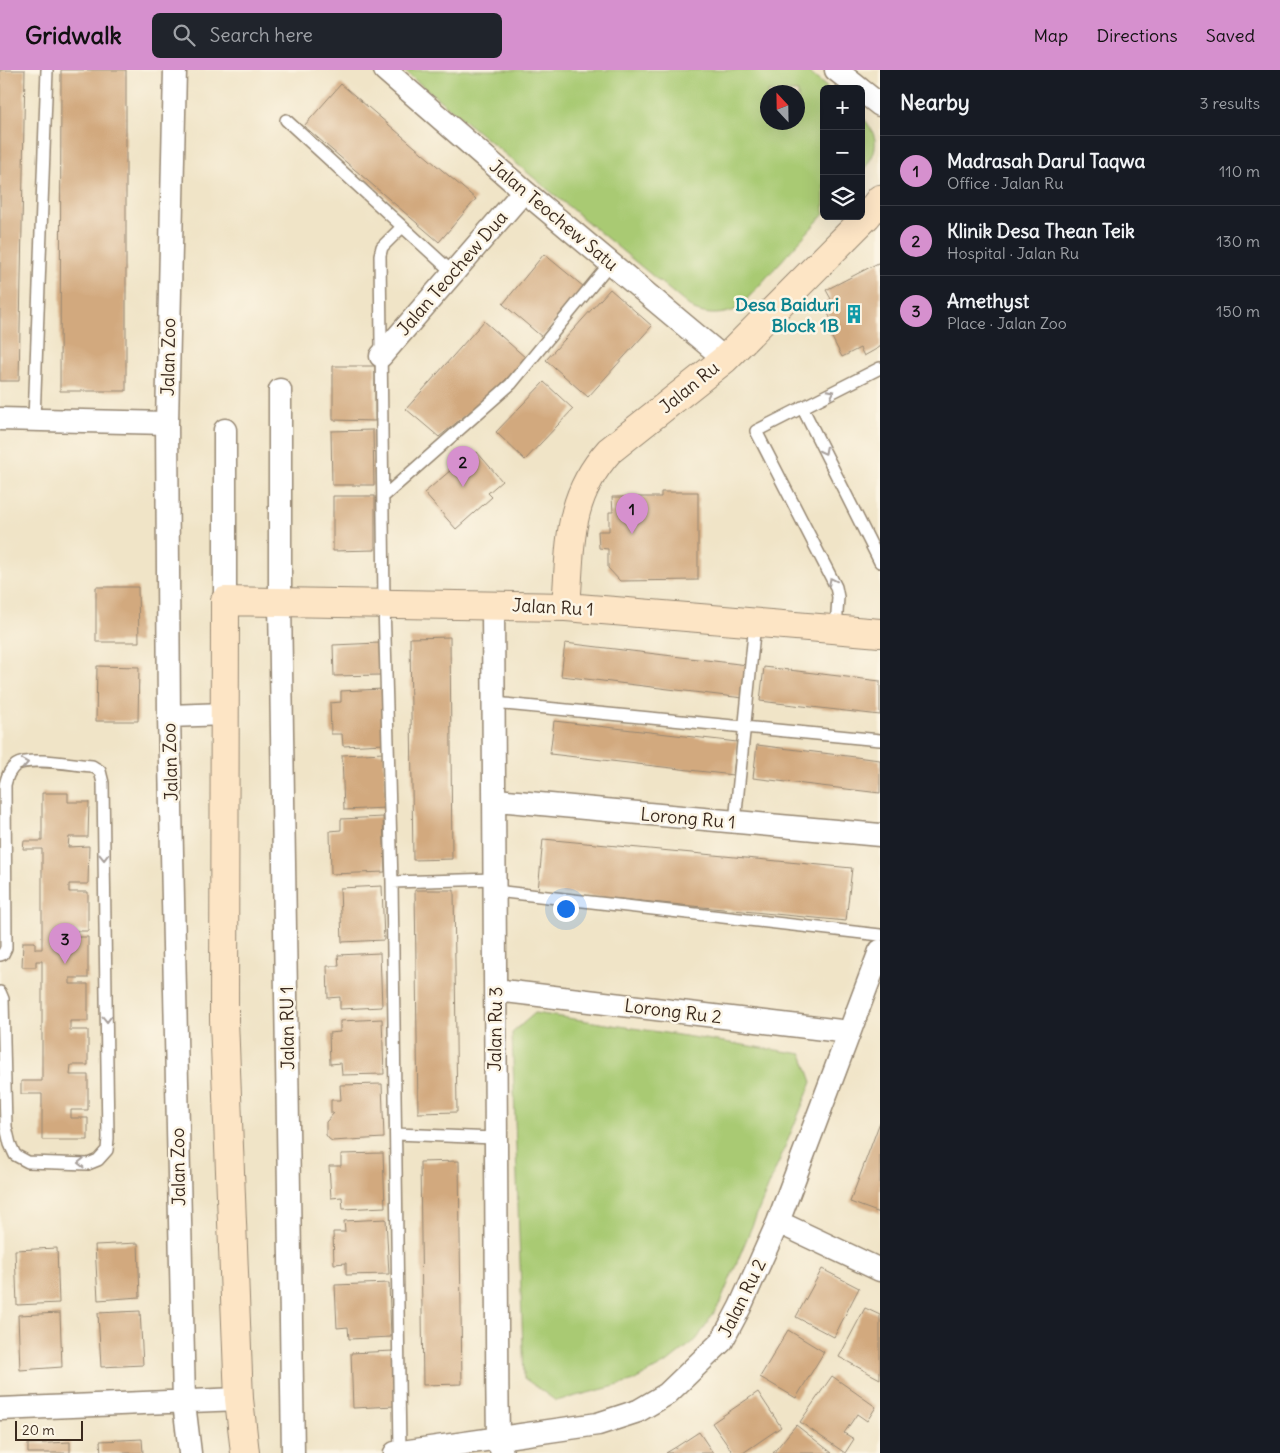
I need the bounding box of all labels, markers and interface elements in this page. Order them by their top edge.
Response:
search box [152,13,502,58]
text: Gridwalk [25,20,122,50]
icon: search [170,21,198,49]
text: Search here [210,23,313,47]
text: Map [1033,24,1068,47]
text: Directions [1096,24,1178,47]
text: Saved [1206,24,1255,47]
north arrow [760,85,805,130]
map controls [820,85,865,220]
button: + [820,85,865,130]
text: Nearby [900,89,970,116]
text: 3 results [1200,93,1260,113]
button: − [820,130,865,175]
text: Madrasah Darul Taqwa [947,149,1145,173]
street label: Jalan Teochew Satu [485,154,623,276]
text: 1 [913,161,919,181]
text: 110 m [1219,161,1260,181]
text: Office · Jalan Ru [947,173,1064,193]
button: layers [820,175,865,220]
street label: Jalan Teochew Dua [392,206,512,340]
text: Klinik Desa Thean Teik [947,219,1135,243]
text: 2 [912,231,920,251]
text: 130 m [1216,231,1260,251]
text: Hospital · Jalan Ru [947,243,1079,263]
text: Amethyst [947,289,1029,313]
place label: Desa Baiduri Block 1B [735,293,839,337]
text: 3 [911,301,921,321]
text: 150 m [1216,301,1260,321]
building icon: Desa Baiduri Block 1B [843,303,865,325]
text: Place · Jalan Zoo [947,313,1067,333]
street label: Jalan Zoo [156,318,180,396]
street label: Jalan Ru [654,356,724,418]
one-way arrow [826,389,835,399]
pin: 2 [447,446,479,487]
one-way arrow [818,446,828,455]
pin: 1 [616,493,648,534]
one-way arrow [828,577,839,586]
street label: Jalan Ru 1 [512,593,594,621]
street label: Jalan Zoo [157,722,183,802]
one-way arrow [22,758,30,769]
street label: Lorong Ru 1 [640,802,736,834]
one-way arrow [99,853,109,861]
your location [553,896,579,922]
pin: 3 [49,923,81,964]
street label: Jalan RU 1 [275,986,299,1070]
street label: Jalan Ru 3 [483,986,507,1072]
street label: Lorong Ru 2 [623,994,723,1028]
one-way arrow [101,1015,112,1023]
street label: Jalan Zoo [166,1128,190,1206]
one-way arrow [76,1158,84,1168]
street label: Jalan Ru 2 [713,1255,771,1341]
scale bar [15,1418,82,1441]
text: 20 m [22,1421,55,1439]

